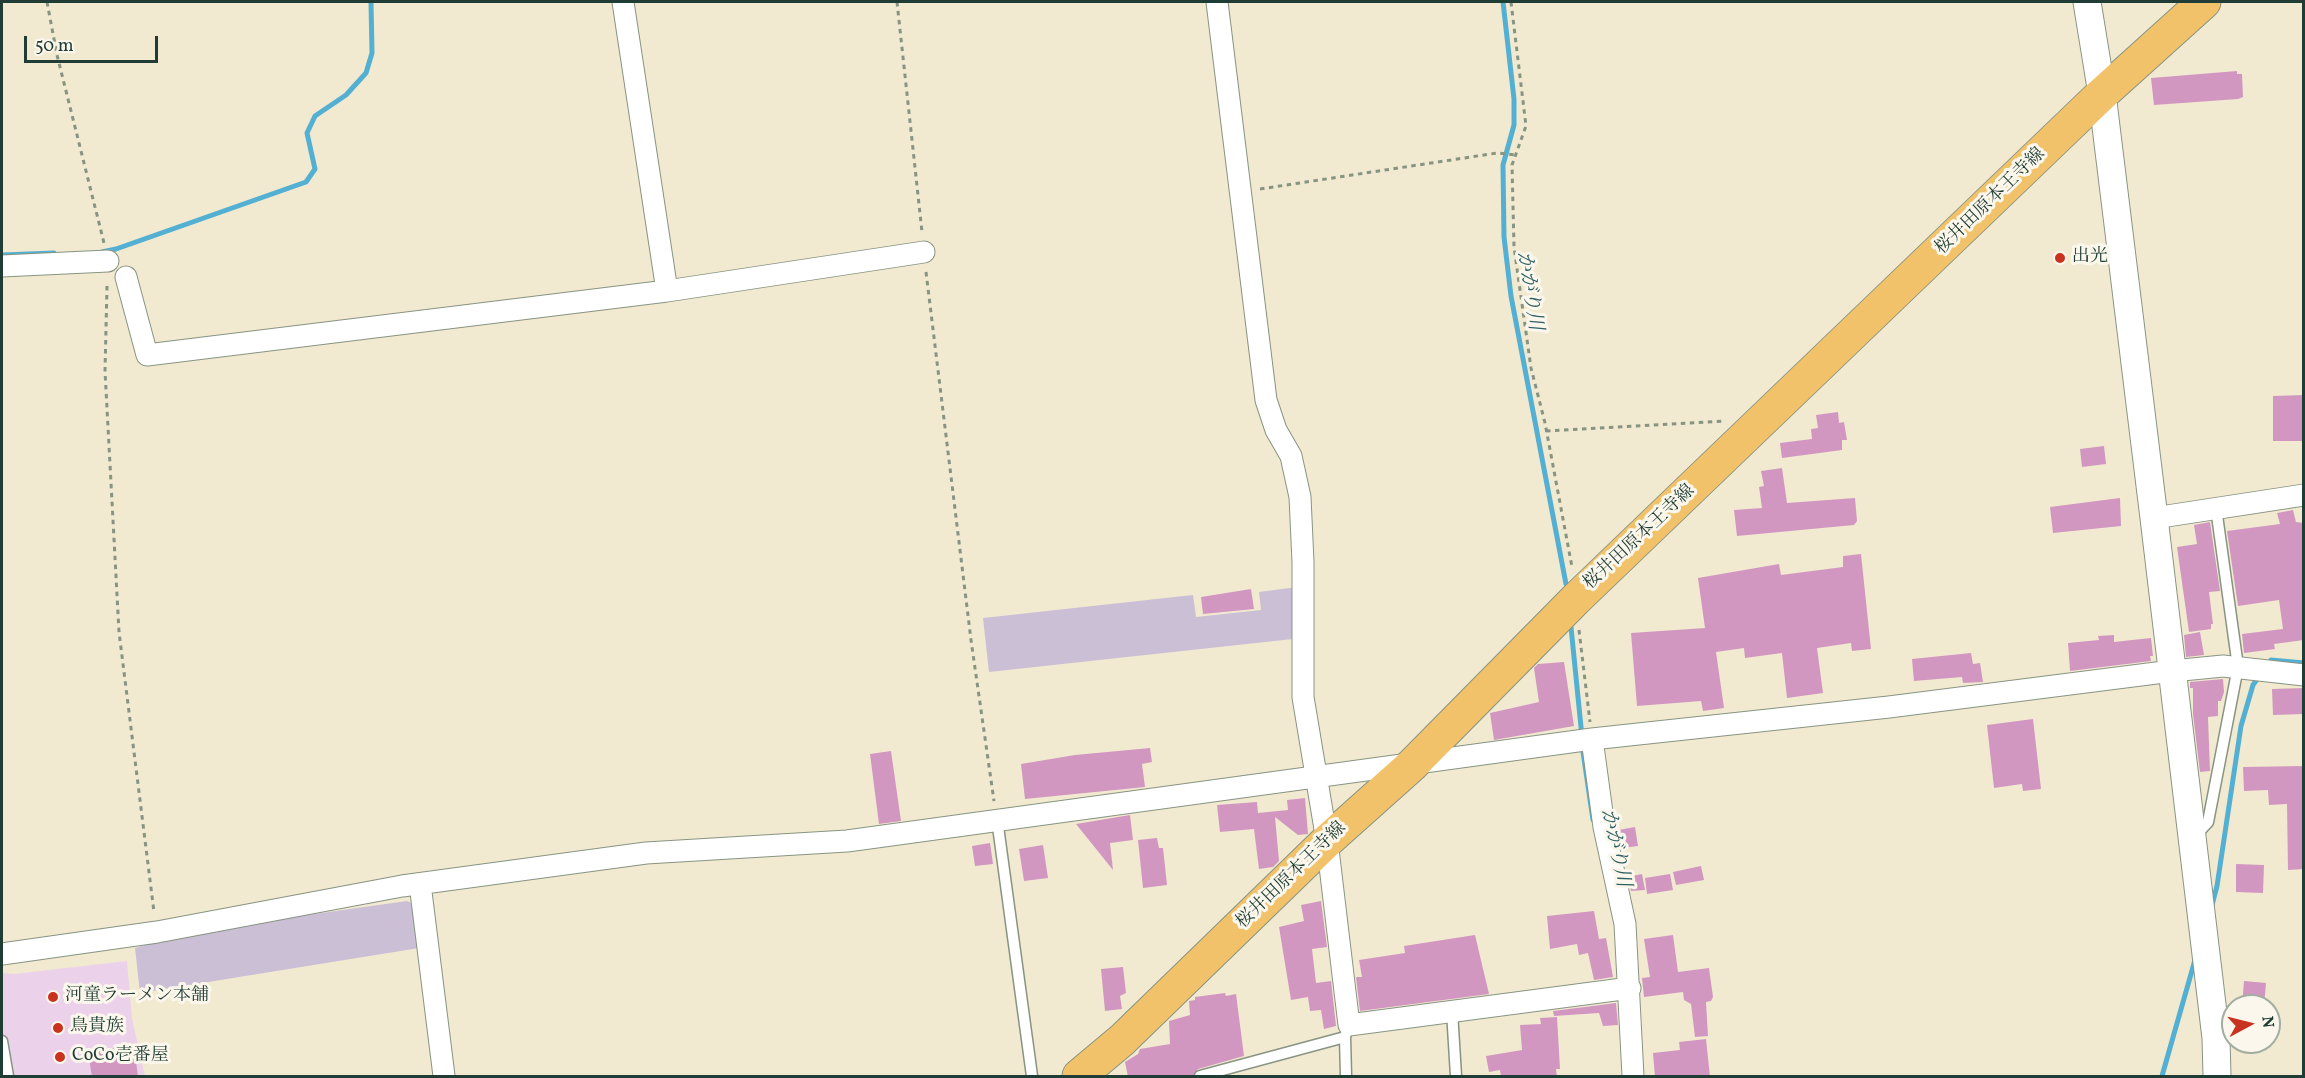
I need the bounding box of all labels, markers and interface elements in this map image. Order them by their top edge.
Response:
scale bar [27,24,160,62]
text: 50 m [35,34,74,59]
street label: 桜井田原本王寺線 [1932,144,2050,260]
place label: 出光 [2072,247,2108,269]
water label: かがり川 [1510,250,1546,332]
marker: 出光 [2053,251,2067,265]
street label: 桜井田原本王寺線 [1580,481,1700,595]
water label: かがり川 [1594,806,1634,890]
street label: 桜井田原本王寺線 [1233,818,1351,934]
place label: 河童ラーメン本舗 [65,986,209,1008]
marker: 河童ラーメン本舗 [46,990,60,1004]
north arrow [2221,994,2281,1054]
text: N [2255,1015,2279,1029]
place label: 鳥貴族 [70,1017,124,1039]
marker: 鳥貴族 [51,1021,65,1035]
place label: CoCo壱番屋 [72,1046,169,1068]
marker: CoCo壱番屋 [53,1050,67,1064]

